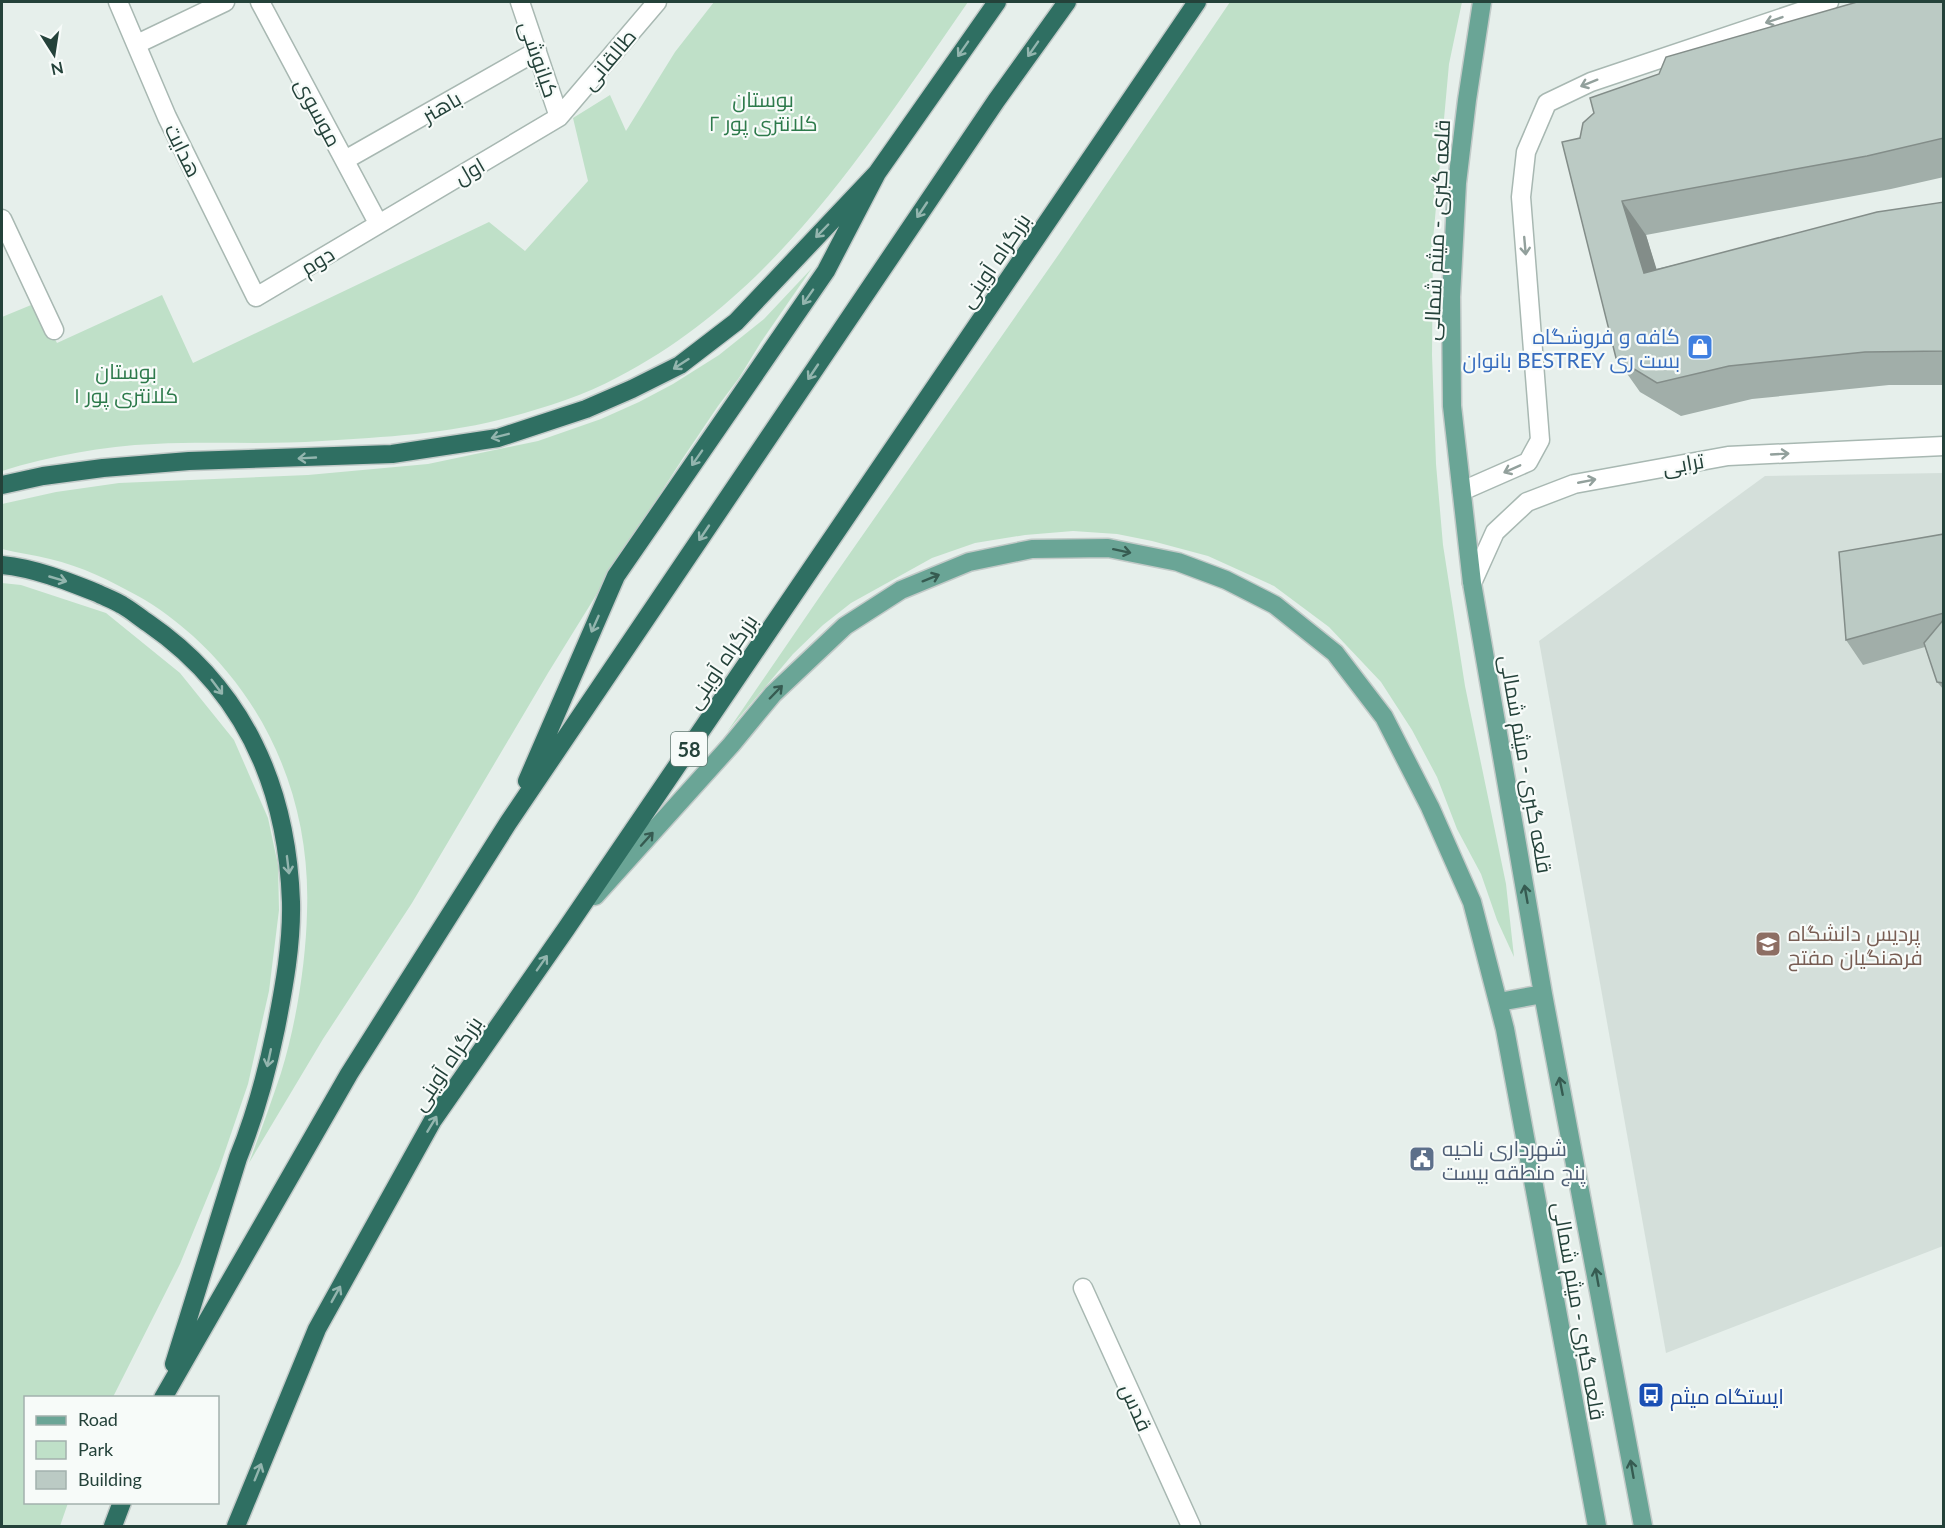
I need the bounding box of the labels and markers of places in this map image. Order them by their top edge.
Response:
place label: کافه و فروشگاه بانوان BESTREY بست ری [1462,323,1680,374]
shop icon: کافه و فروشگاه بانوان BESTREY بست ری [1685,332,1715,362]
place label: پردیس دانشگاه فرهنگیان مفتح [1788,920,1923,972]
school or university icon: پردیس دانشگاه فرهنگیان مفتح [1753,929,1783,959]
place label: شهرداری ناحیه پنج منطقه بیست [1442,1135,1586,1187]
public building icon: شهرداری ناحیه پنج منطقه بیست [1407,1144,1437,1174]
bus stop icon: ایستگاه میثم [1636,1380,1666,1410]
place label: ایستگاه میثم [1670,1383,1784,1411]

